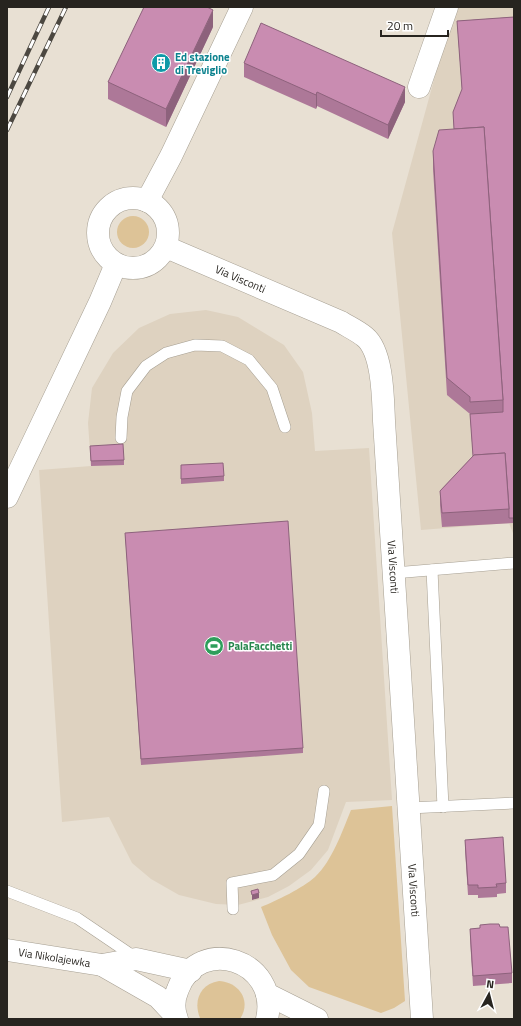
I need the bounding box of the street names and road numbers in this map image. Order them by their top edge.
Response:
street label: Via Visconti [213,261,268,297]
street label: Via Visconti [384,540,403,594]
street label: Via Visconti [404,863,424,918]
street label: Via Nikolajewka [17,944,92,971]

